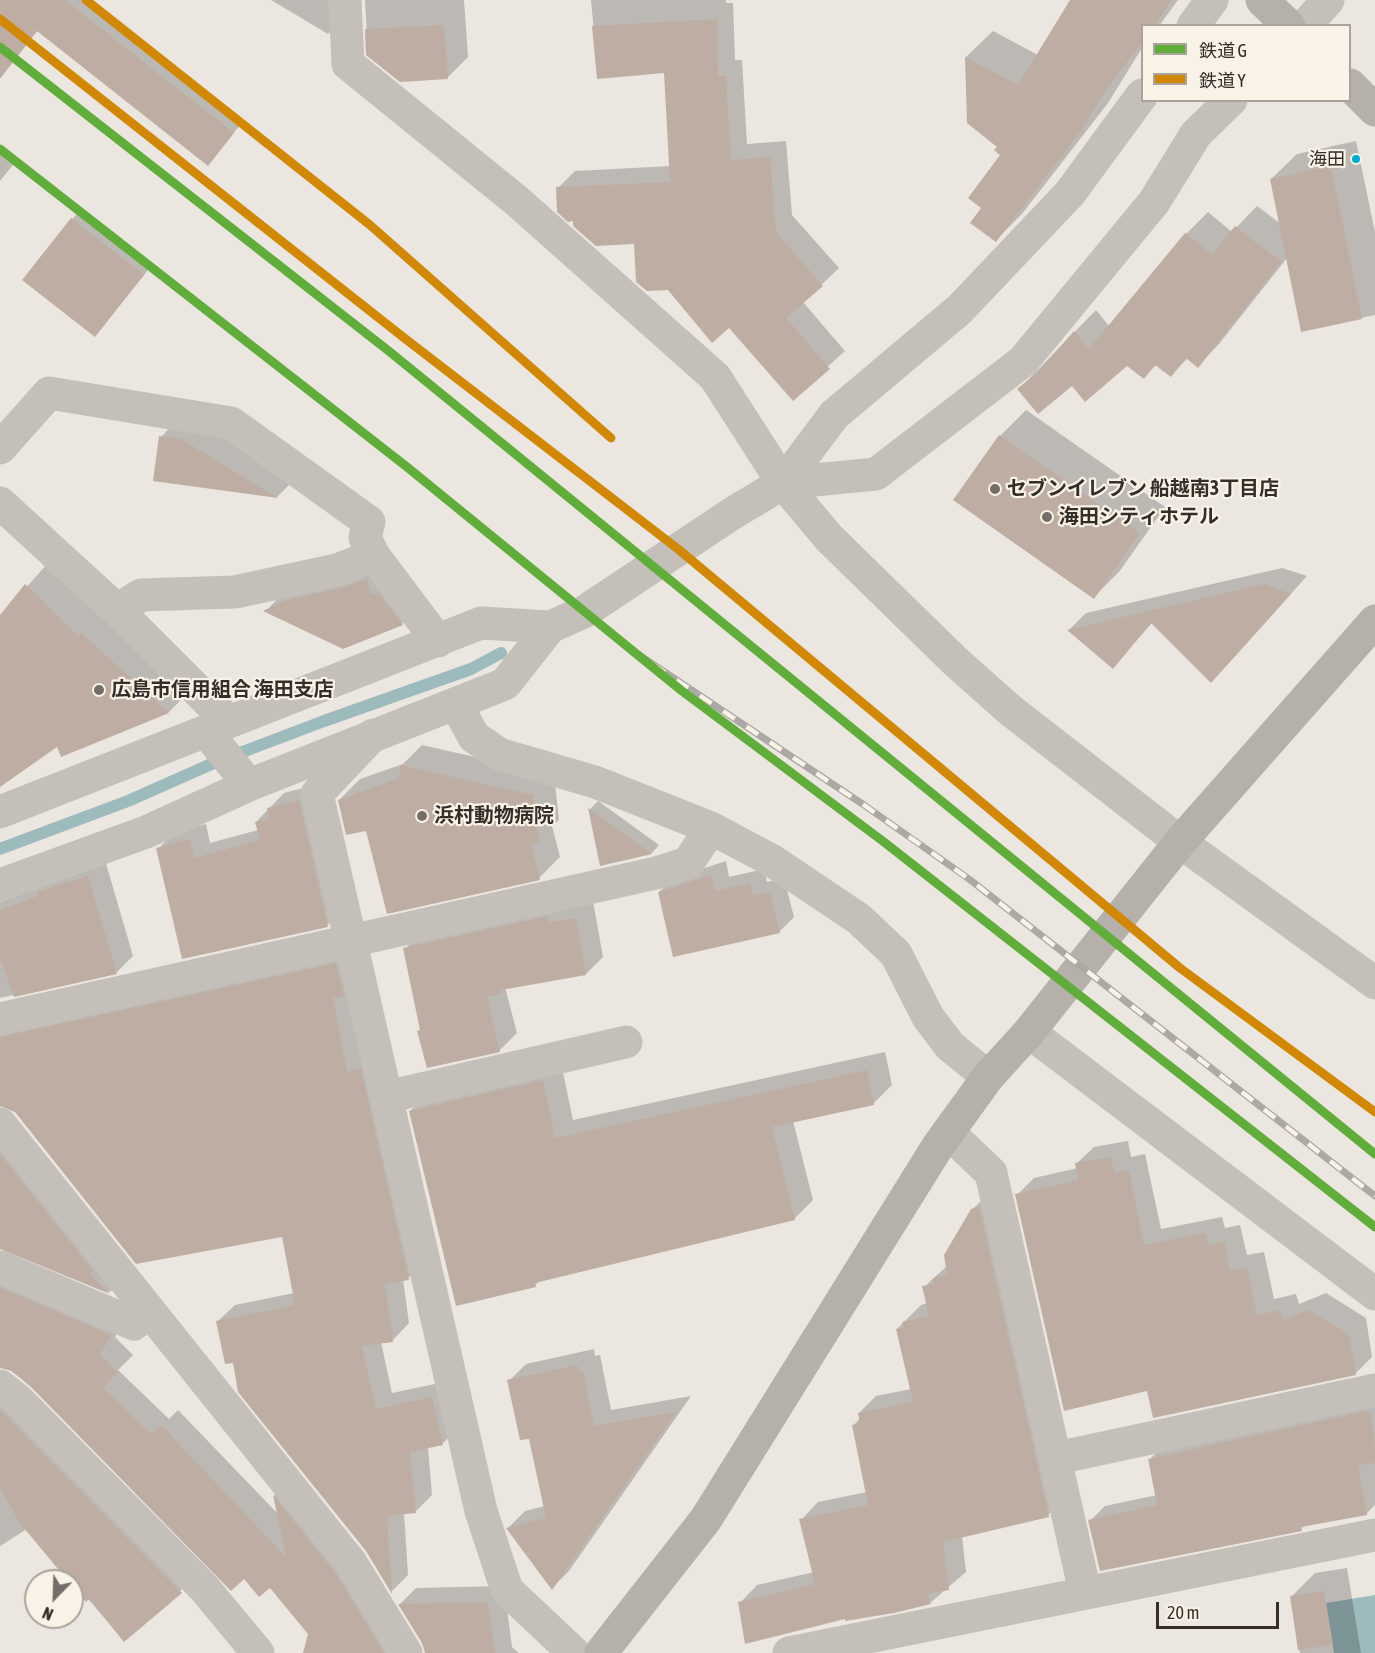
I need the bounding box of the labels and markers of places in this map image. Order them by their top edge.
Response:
place label: 海田 [1309,148,1345,170]
marker: 海田 [1350,153,1362,165]
place label: セブンイレブン 船越南3丁目店 [1007,477,1279,501]
marker: セブンイレブン 船越南3丁目店 [988,482,1002,496]
place label: 海田シティホテル [1059,505,1219,529]
marker: 海田シティホテル [1040,510,1054,524]
place label: 広島市信用組合 海田支店 [111,678,334,702]
marker: 広島市信用組合 海田支店 [92,683,106,697]
place label: 浜村動物病院 [434,804,554,828]
marker: 浜村動物病院 [415,809,429,823]

